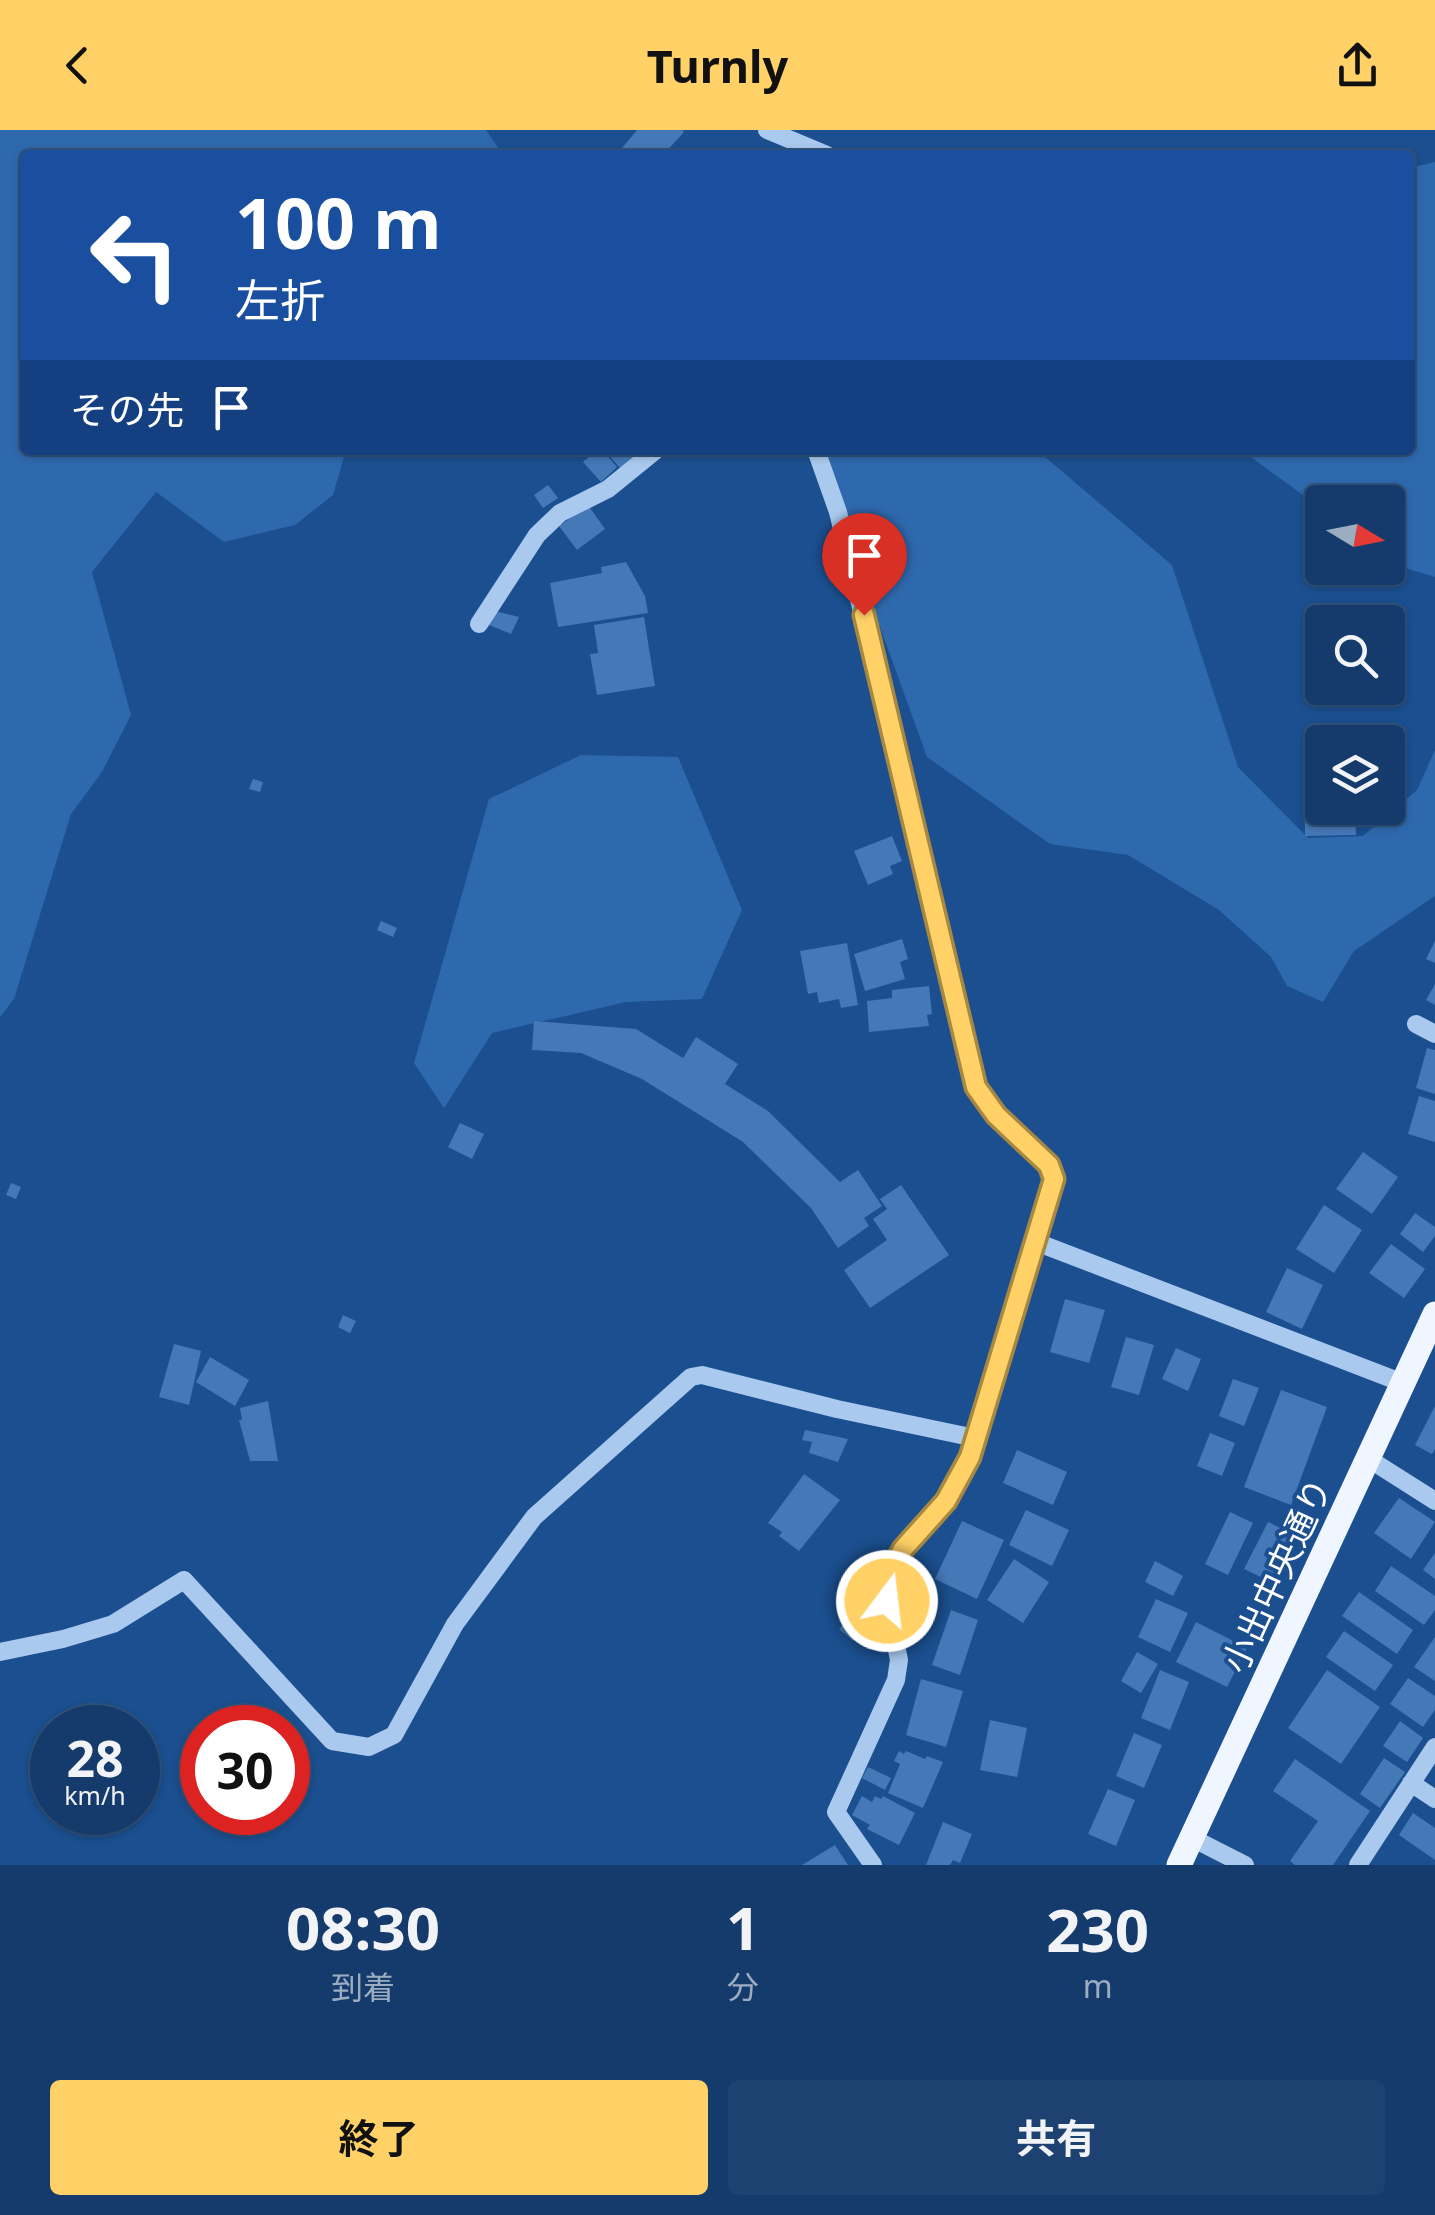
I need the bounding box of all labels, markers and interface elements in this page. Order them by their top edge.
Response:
text: Turnly [647,35,788,96]
icon: back [50,38,105,93]
icon: share [1330,38,1385,93]
text: 100 m [235,174,442,270]
icon: left [70,190,200,320]
text: 左折 [235,269,325,330]
icon: arrive [204,380,259,435]
text: その先 [70,383,184,435]
north arrow [1305,485,1405,585]
map controls [1305,485,1405,825]
pin [822,513,907,616]
icon: arrive [837,528,892,583]
button: search [1305,605,1405,705]
button: layers [1305,725,1405,825]
street label: 小出中央通り [1210,1470,1342,1680]
position arrow [835,1549,939,1653]
speed limit sign: 30 [180,1705,310,1835]
text: 28 [66,1724,124,1792]
text: km/h [64,1778,126,1812]
text: 08:30 [286,1886,440,1968]
text: 1 [726,1886,760,1968]
text: 230 [1046,1888,1149,1970]
text: m [1083,1964,1113,2007]
text: 到着 [331,1965,395,2008]
text: 分 [727,1965,759,2008]
button: 終了 [50,2080,708,2195]
button: 共有 [728,2080,1385,2195]

